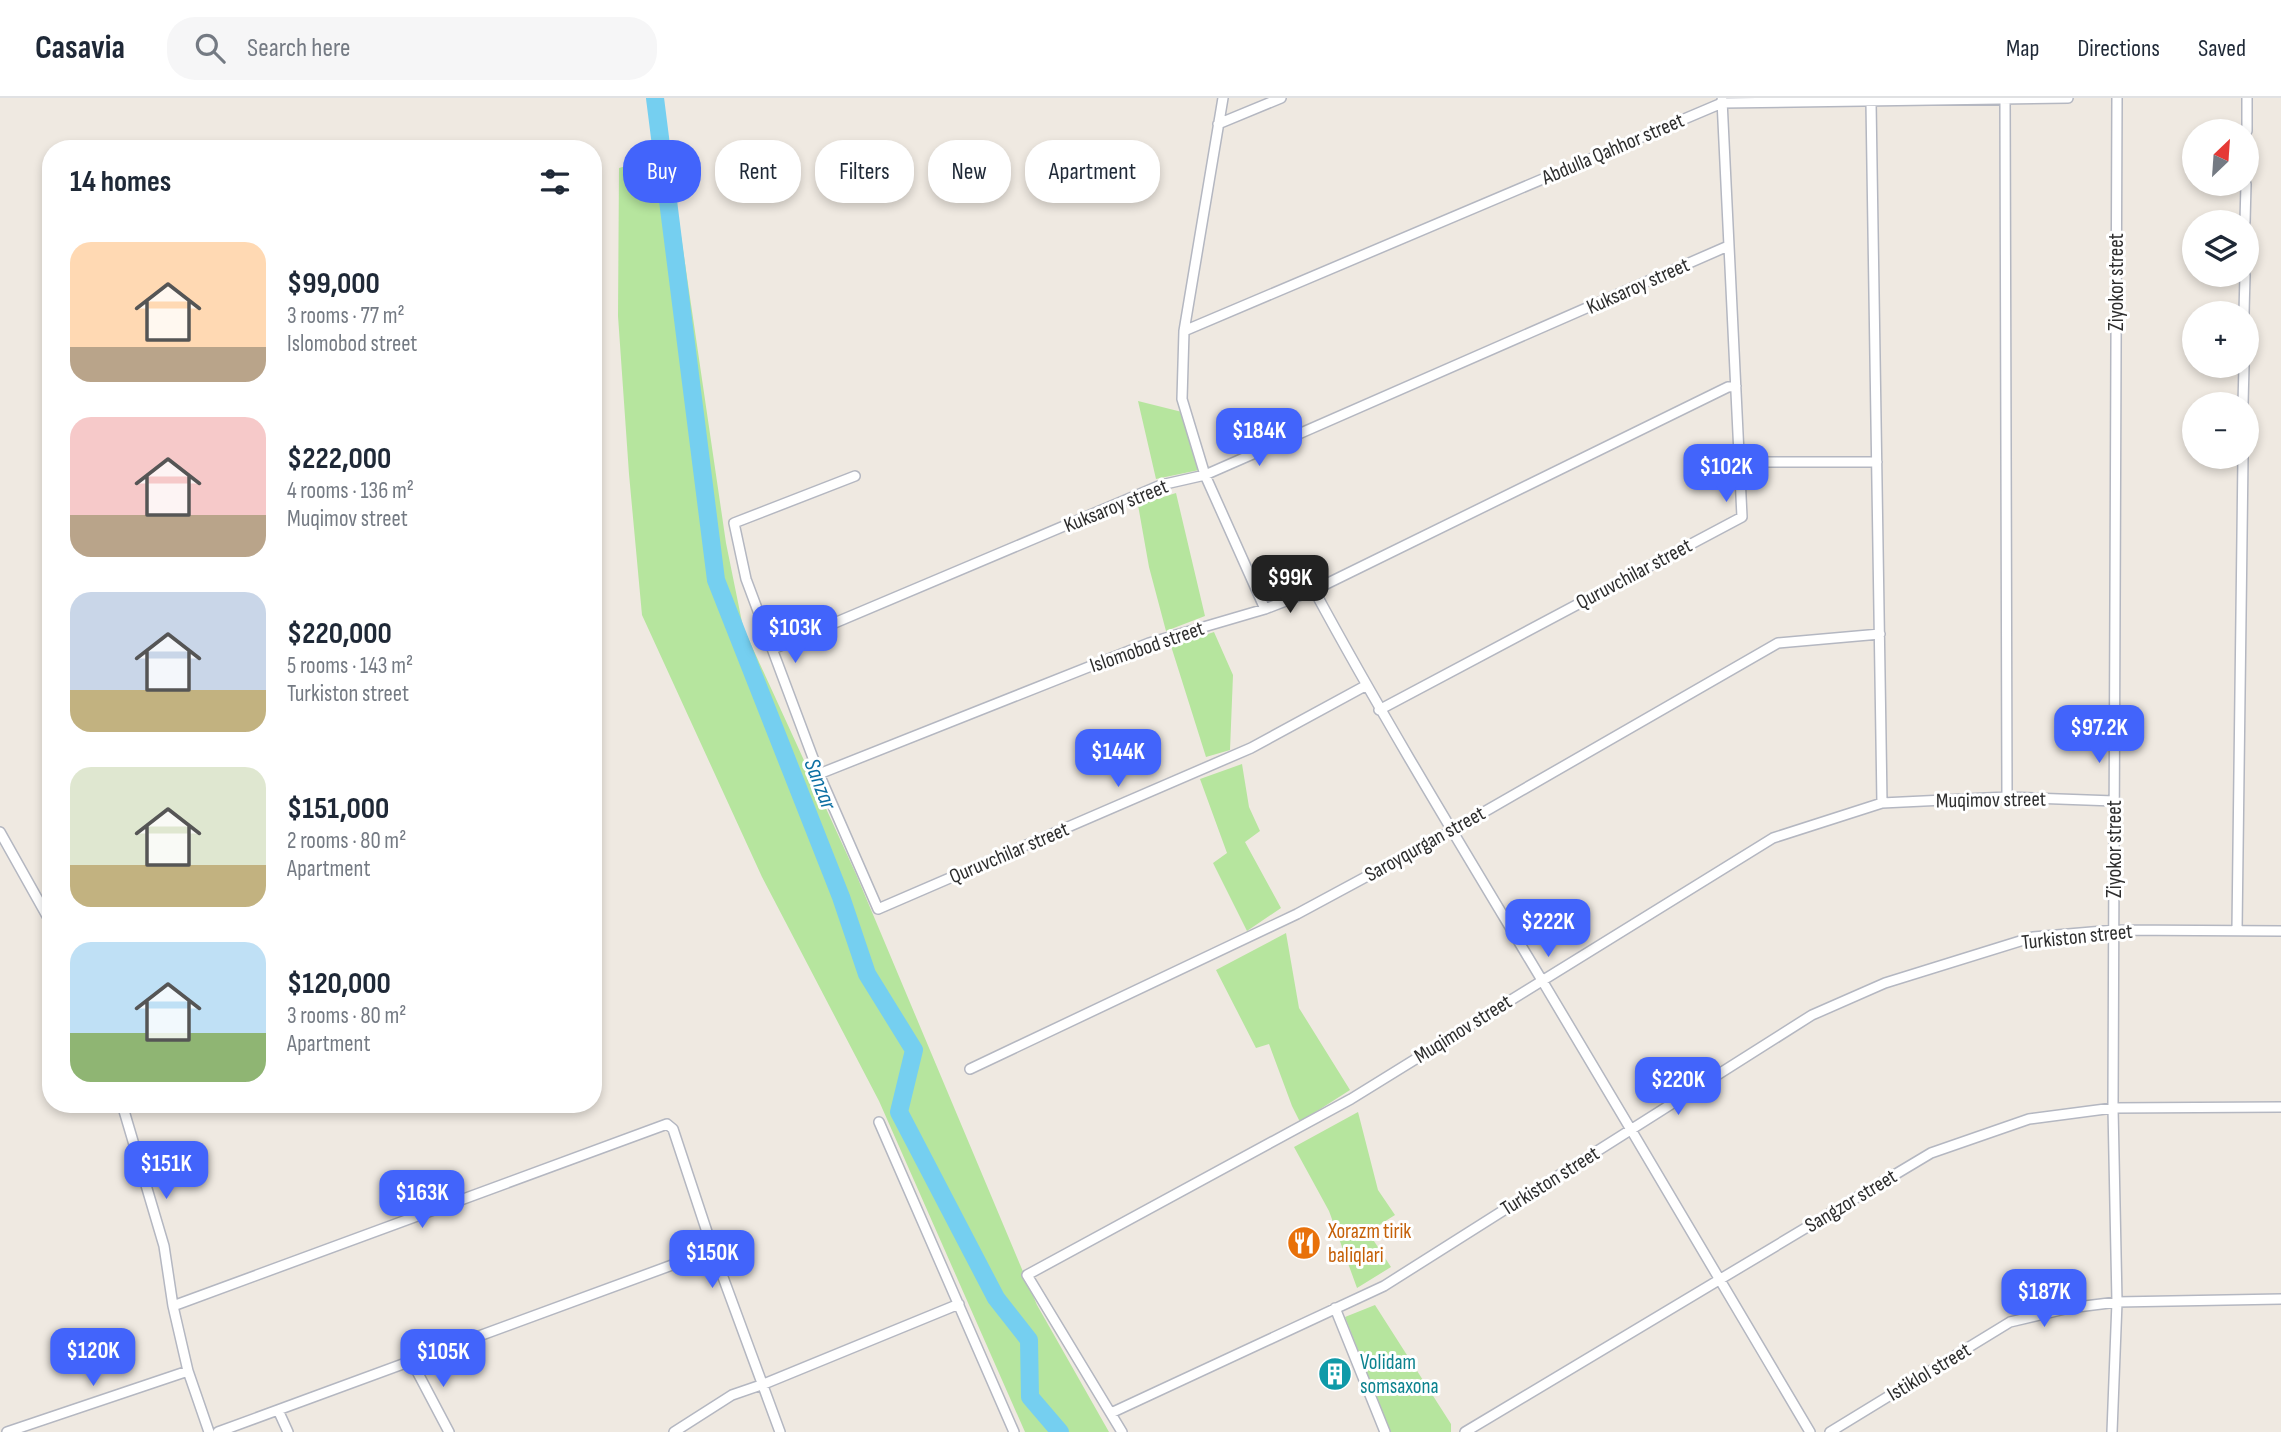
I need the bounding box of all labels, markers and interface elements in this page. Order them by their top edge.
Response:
search box [167,17,657,80]
text: Casavia [35,28,125,68]
icon: search [191,29,229,67]
text: Search here [247,33,350,64]
text: Map [2006,34,2039,63]
text: Directions [2077,34,2160,63]
text: Saved [2198,34,2246,63]
street label: Abdulla Qahhor street [1537,108,1688,191]
north arrow [2182,119,2259,196]
map controls [2182,119,2259,469]
chip: Buy [623,140,701,203]
chip: Rent [715,140,801,203]
chip: Filters [815,140,914,203]
chip: New [928,140,1011,203]
chip: Apartment [1025,140,1160,203]
icon: filters [536,163,574,201]
text: 14 homes [70,164,171,200]
button: layers [2182,210,2259,287]
street label: Ziyokor street [2104,233,2129,331]
street label: Kuksaroy street [1583,252,1693,320]
text: $99,000 [287,266,380,302]
icon: home [126,270,210,354]
button: + [2182,301,2259,378]
text: 3 rooms · 77 m² [287,302,405,330]
text: Islomobod street [287,330,417,358]
button: − [2182,392,2259,469]
pin: $184K [1210,408,1308,468]
text: $184K [1232,417,1286,445]
text: $222,000 [287,441,391,477]
pin: $102K [1677,444,1775,504]
icon: home [126,445,210,529]
text: $102K [1699,453,1753,481]
street label: Kuksaroy street [1060,474,1172,538]
text: 4 rooms · 136 m² [287,477,414,505]
text: Muqimov street [287,505,408,533]
street label: Quruvchilar street [1572,533,1696,615]
pin: $99K [1249,556,1331,615]
text: $99K [1268,564,1312,592]
pin: $103K [746,606,844,665]
text: $103K [768,614,822,642]
text: $220,000 [287,616,392,652]
street label: Islomobod street [1087,616,1207,678]
icon: home [126,620,210,704]
text: 5 rooms · 143 m² [287,652,413,680]
text: Turkiston street [287,680,409,708]
pin: $97.2K [2042,706,2156,765]
text: $97.2K [2070,714,2128,742]
pin: $144K [1069,730,1167,789]
text: $144K [1091,738,1145,766]
water label: Sanzar [798,755,843,815]
street label: Muqimov street [1936,787,2046,813]
text: $151,000 [287,791,389,827]
icon: home [126,795,210,879]
street label: Ziyokor street [2102,800,2127,898]
street label: Saroyqurgan street [1361,801,1489,887]
street label: Quruvchilar street [945,817,1073,889]
text: 2 rooms · 80 m² [287,827,406,855]
text: Apartment [287,855,371,883]
pin: $222K [1499,900,1597,959]
text: $222K [1521,908,1575,936]
street label: Turkiston street [2020,919,2134,955]
text: $120,000 [287,966,391,1002]
icon: home [126,970,210,1054]
street label: Muqimov street [1410,989,1516,1069]
text: 3 rooms · 80 m² [287,1002,406,1030]
text: Apartment [287,1030,371,1058]
pin: $220K [1629,1058,1727,1117]
text: $220K [1651,1066,1705,1094]
street label: Turkiston street [1496,1141,1604,1221]
pin: $151K [117,1142,215,1201]
text: $151K [140,1150,192,1178]
street label: Sangzor street [1801,1164,1901,1238]
pin: $163K [373,1170,471,1230]
text: $163K [395,1179,449,1207]
place label: Xorazm tirik baliqlari [1327,1219,1411,1268]
restaurant icon: Xorazm tirik baliqlari [1285,1224,1323,1262]
pin: $150K [663,1230,761,1290]
text: $150K [685,1239,739,1267]
pin: $187K [1995,1270,2093,1329]
text: $187K [2017,1278,2071,1306]
pin: $120K [44,1328,142,1388]
pin: $105K [394,1330,492,1389]
text: $120K [66,1337,120,1365]
street label: Istiklol street [1883,1337,1975,1407]
text: $105K [416,1338,470,1366]
place label: Volidam somsaxona [1360,1350,1439,1399]
building icon: Volidam somsaxona [1316,1355,1354,1393]

